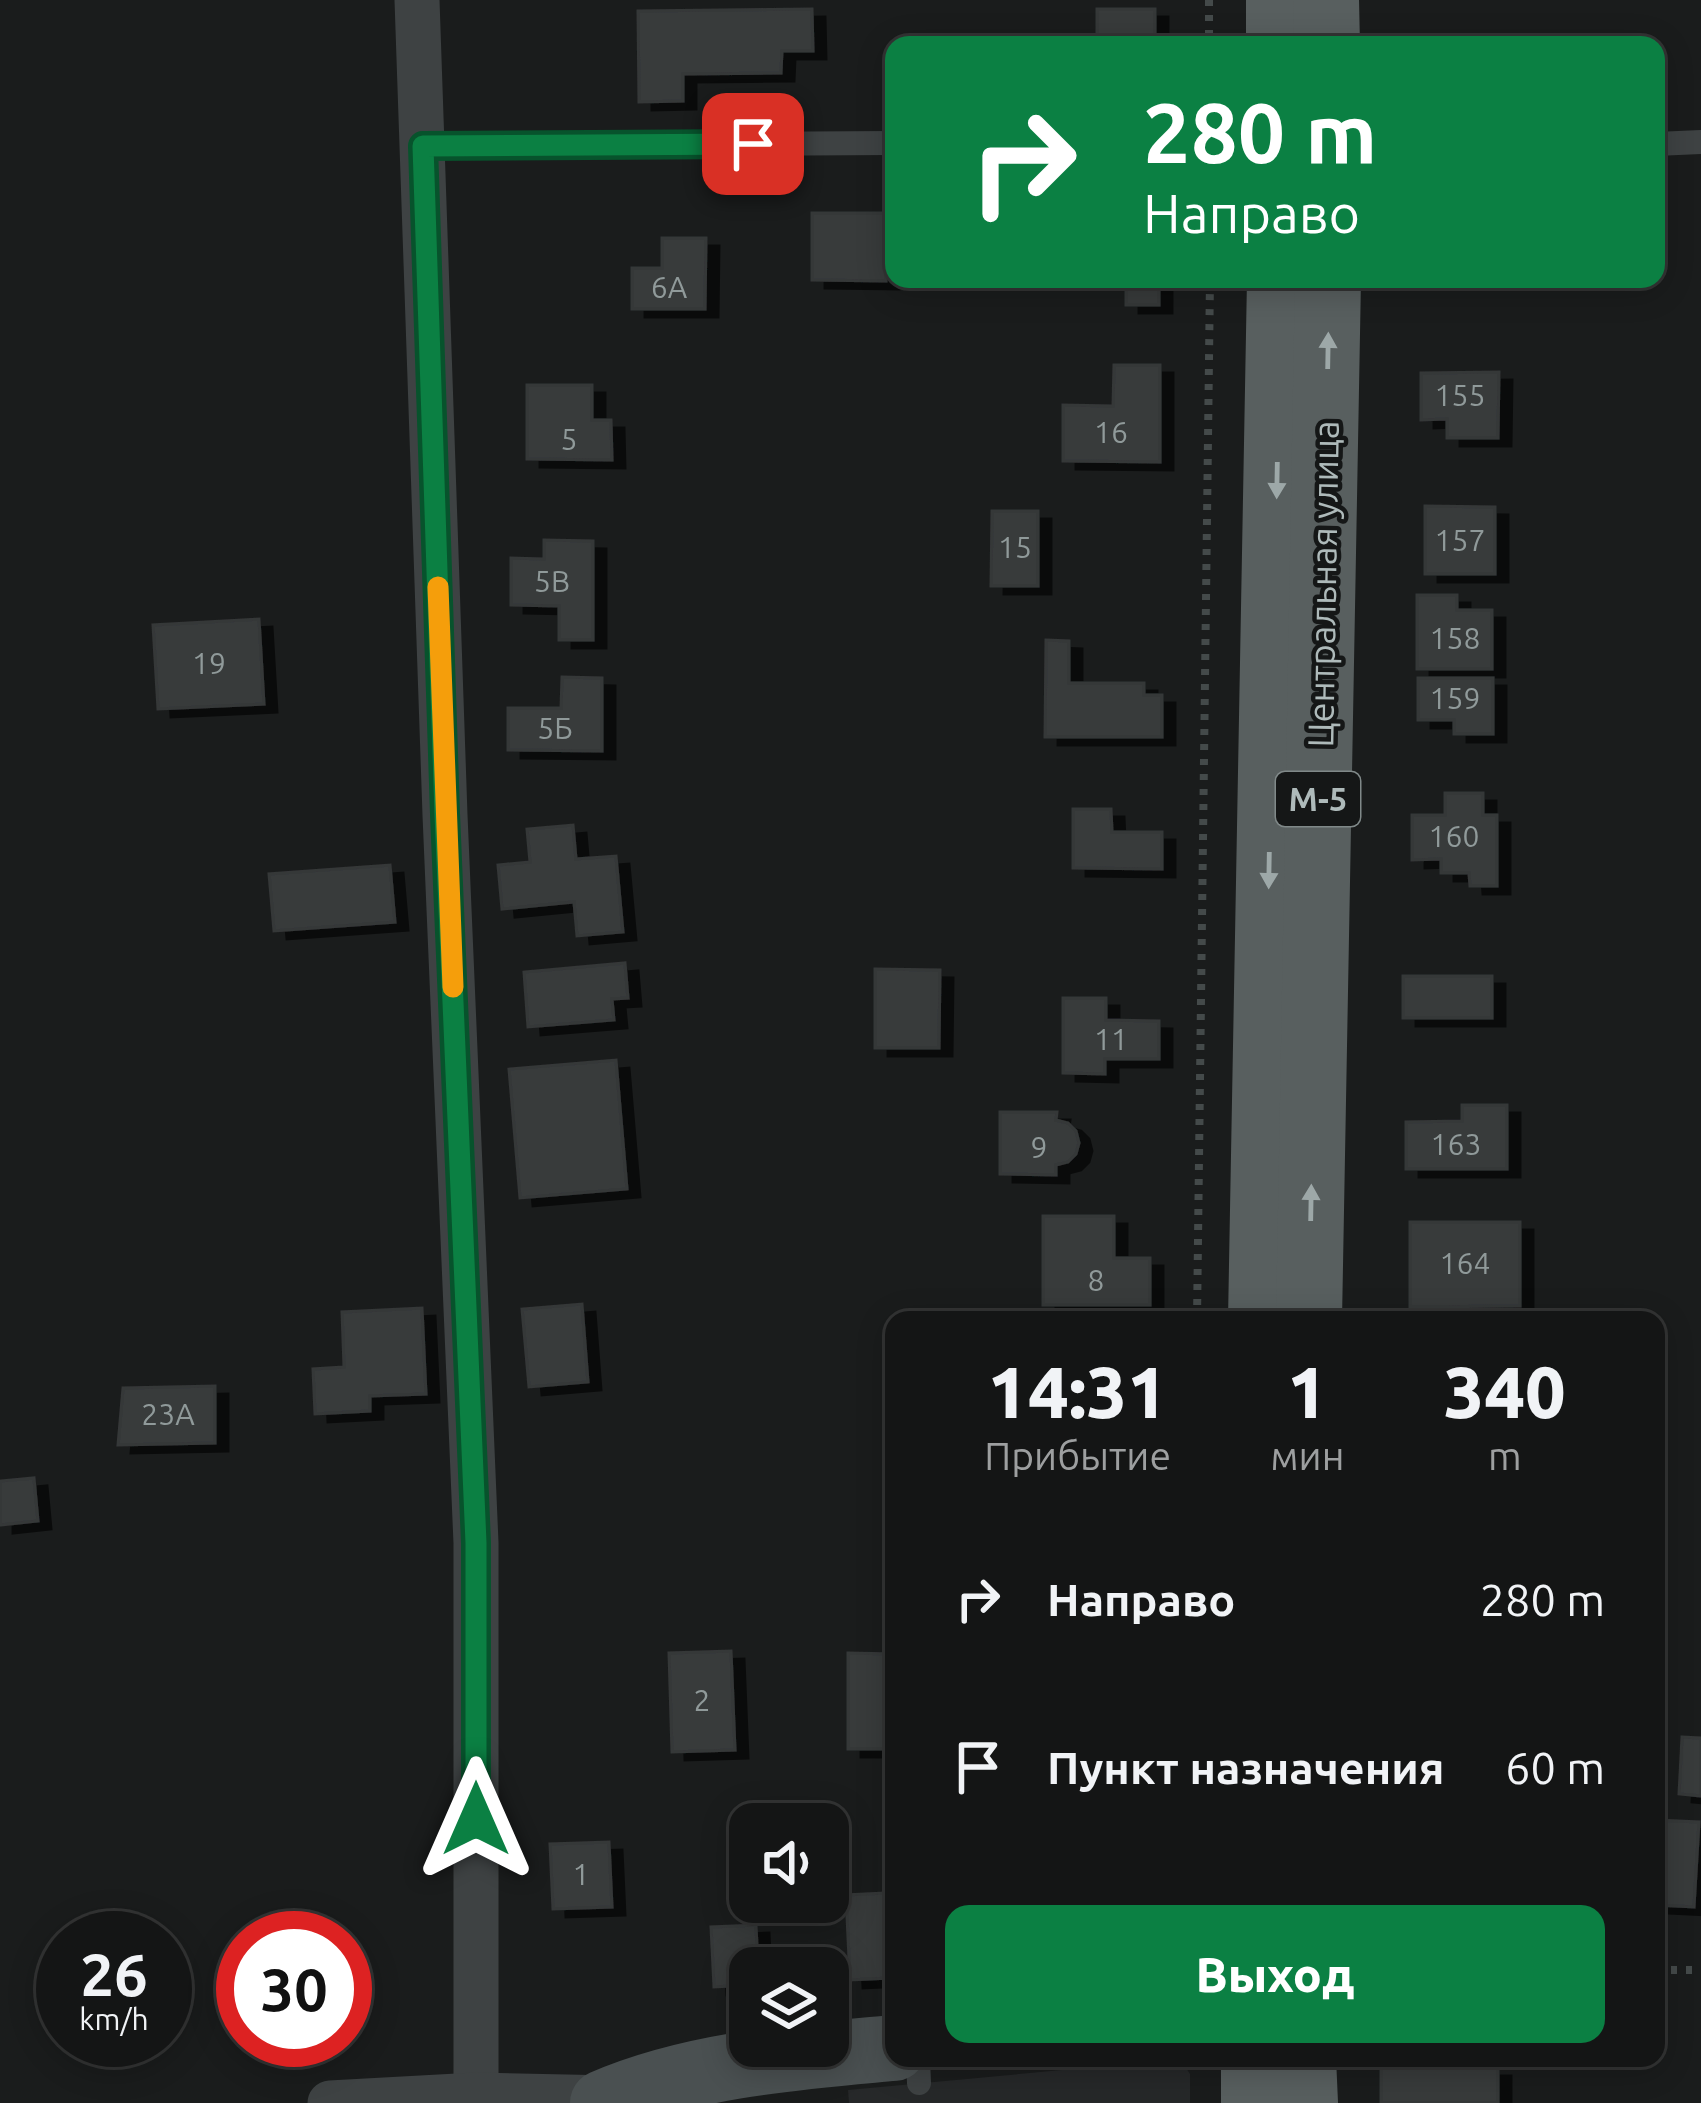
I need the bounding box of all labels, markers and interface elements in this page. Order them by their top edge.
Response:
icon: right [945,84,1101,240]
text: 280 m [1143,85,1377,179]
pin [702,93,804,195]
icon: arrive [720,111,786,177]
text: Направо [1143,183,1360,243]
house number: 6А [651,270,688,304]
one-way arrow [1318,331,1337,369]
house number: 155 [1435,378,1485,412]
house number: 16 [1094,415,1128,449]
street label: Центральная улица [1299,420,1346,748]
house number: 5 [561,422,577,456]
one-way arrow [1267,462,1286,500]
house number: 157 [1435,523,1485,557]
house number: 15 [998,530,1032,564]
house number: 5В [534,564,570,598]
house number: 158 [1430,621,1480,655]
house number: 19 [192,646,226,680]
house number: 159 [1430,681,1480,715]
house number: 5Б [537,711,573,745]
road number: М-5 [1276,772,1360,826]
house number: 160 [1429,819,1479,853]
one-way arrow [1260,852,1279,890]
house number: 11 [1094,1022,1128,1056]
house number: 163 [1431,1127,1481,1161]
house number: 9 [1031,1130,1047,1164]
one-way arrow [1301,1183,1321,1221]
house number: 164 [1440,1246,1490,1280]
house number: 8 [1088,1263,1104,1297]
text: 14:31 [988,1351,1168,1432]
text: 1 [1287,1351,1328,1432]
text: 340 [1444,1351,1566,1432]
house number: 23А [141,1397,195,1431]
text: Прибытие [984,1434,1171,1477]
text: мин [1270,1434,1344,1477]
text: m [1488,1434,1522,1477]
icon: right [945,1566,1011,1632]
text: Направо [1047,1574,1235,1625]
text: 280 m [1480,1574,1605,1625]
house number: 2 [694,1683,710,1717]
icon: arrive [945,1734,1011,1800]
text: Пункт назначения [1047,1742,1445,1793]
text: 60 m [1505,1742,1605,1793]
position arrow [413,1756,539,1882]
map controls [729,1803,849,2067]
button: sound [729,1803,849,1923]
house number: 1 [573,1857,589,1891]
button: Выход [945,1905,1605,2043]
speed limit sign: 30 [216,1911,372,2067]
text: 26 [80,1940,148,2007]
button: layers [729,1947,849,2067]
text: km/h [79,2002,149,2036]

